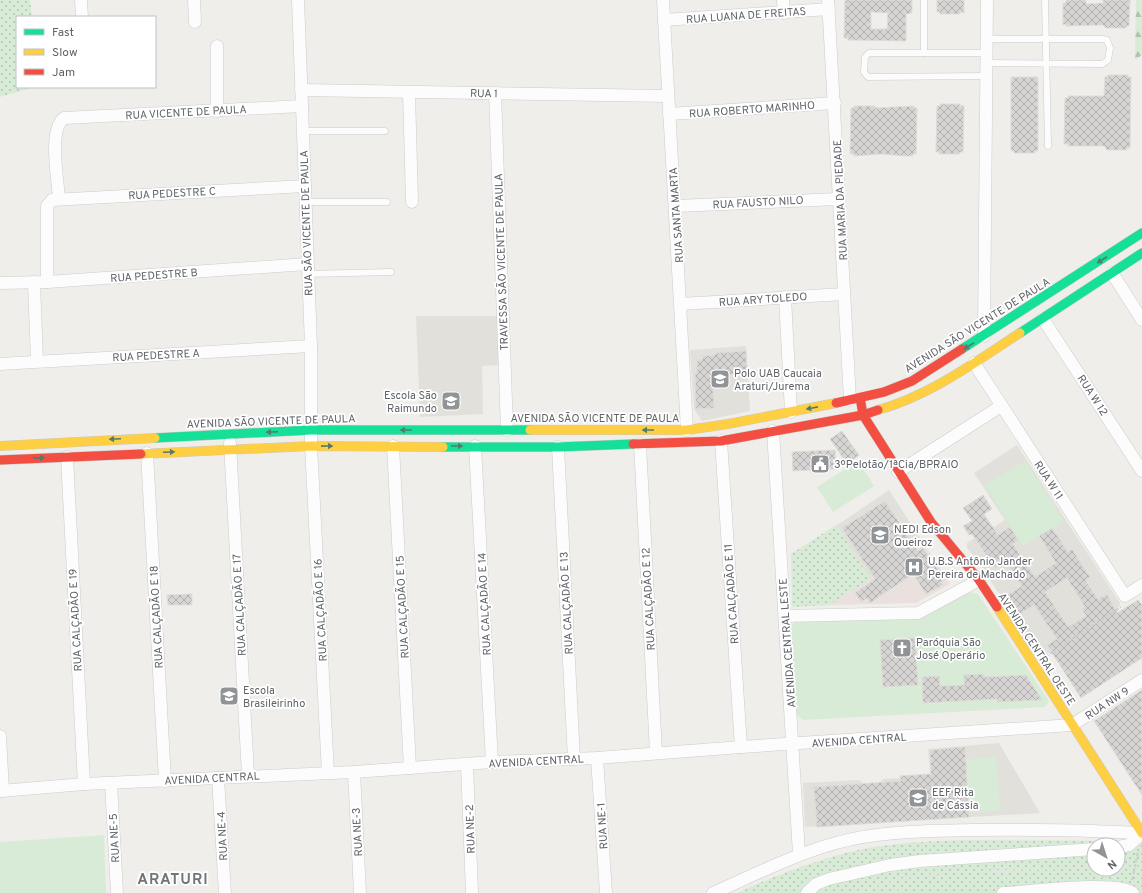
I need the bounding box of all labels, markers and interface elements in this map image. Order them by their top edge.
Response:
street label: RUA LUANA DE FREITAS [686,5,807,27]
legend [16,16,156,88]
text: Fast [52,25,74,41]
text: Slow [52,45,78,61]
text: Jam [52,65,75,81]
street label: RUA 1 [470,87,498,101]
street label: RUA ROBERTO MARINHO [689,99,816,121]
street label: RUA VICENTE DE PAULA [125,103,247,123]
street label: RUA MARIA DA PIEDADE [831,139,851,261]
street label: RUA SÃO VICENTE DE PAULA [297,150,317,296]
street label: RUA SANTA MARTA [667,167,687,263]
street label: TRAVESSA SÃO VICENTE DE PAULA [492,173,512,351]
street label: RUA PEDESTRE C [128,185,216,203]
street label: RUA FAUSTO NILO [712,194,804,212]
one-way arrow [1096,256,1108,263]
street label: RUA PEDESTRE B [110,266,198,286]
street label: AVENIDA SÃO VICENTE DE PAULA [902,275,1053,377]
street label: RUA ARY TOLEDO [718,290,808,310]
one-way arrow [964,342,974,350]
street label: RUA PEDESTRE A [112,347,200,365]
place label: Polo UAB Caucaia Araturi/Jurema [734,367,822,394]
school or university icon: Polo UAB Caucaia Araturi/Jurema [709,368,731,390]
street label: RUA W 12 [1074,372,1111,419]
place label: Escola São Raimundo [384,389,437,416]
school or university icon: Escola São Raimundo [440,390,462,412]
one-way arrow [805,405,818,411]
street label: AVENIDA SÃO VICENTE DE PAULA [186,412,356,432]
street label: AVENIDA SÃO VICENTE DE PAULA [510,412,680,426]
one-way arrow [399,427,412,433]
one-way arrow [641,427,654,433]
one-way arrow [266,428,278,435]
one-way arrow [109,436,121,443]
one-way arrow [321,443,334,449]
one-way arrow [451,443,464,449]
one-way arrow [163,449,176,455]
public building icon: 3ºPelotão/1ªCia/BPRAIO [809,453,831,475]
one-way arrow [33,455,45,462]
place label: 3ºPelotão/1ªCia/BPRAIO [834,458,958,472]
street label: RUA W 11 [1030,458,1066,503]
place label: NEDI Edson Queiroz [894,523,951,550]
school or university icon: NEDI Edson Queiroz [869,524,891,546]
street label: RUA CALÇADÃO E 11 [722,543,742,645]
street label: RUA CALÇADÃO E 12 [639,547,659,651]
street label: RUA CALÇADÃO E 13 [557,551,577,655]
street label: RUA CALÇADÃO E 14 [475,552,495,656]
street label: RUA CALÇADÃO E 17 [230,553,250,656]
street label: RUA CALÇADÃO E 15 [393,555,413,659]
place label: U.B.S Antônio Jander Pereira de Machado [928,555,1033,582]
hospital icon: U.B.S Antônio Jander Pereira de Machado [903,556,925,578]
street label: RUA CALÇADÃO E 16 [311,558,331,662]
street label: RUA CALÇADÃO E 18 [147,565,167,669]
street label: RUA CALÇADÃO E 19 [66,568,86,672]
street label: AVENIDA CENTRAL LESTE [776,578,800,708]
street label: AVENIDA CENTRAL OESTE [994,591,1078,709]
place label: Paróquia São José Operário [916,636,985,663]
church icon: Paróquia São José Operário [891,637,913,659]
place label: Escola Brasileirinho [243,684,305,711]
street label: RUA NW 9 [1083,684,1132,723]
school or university icon: Escola Brasileirinho [218,685,240,707]
street label: AVENIDA CENTRAL [811,731,907,751]
street label: AVENIDA CENTRAL [488,753,584,771]
street label: AVENIDA CENTRAL [164,770,260,788]
place label: EEF Rita de Cássia [932,786,979,813]
school or university icon: EEF Rita de Cássia [907,787,929,809]
street label: RUA NE-1 [594,802,612,850]
street label: RUA NE-2 [463,804,479,854]
street label: RUA NE-3 [350,807,366,857]
street label: RUA NE-4 [215,811,231,861]
street label: RUA NE-5 [107,813,123,863]
north arrow [1086,837,1126,877]
text: N [1104,856,1119,872]
district label: ARATURI [137,871,209,890]

